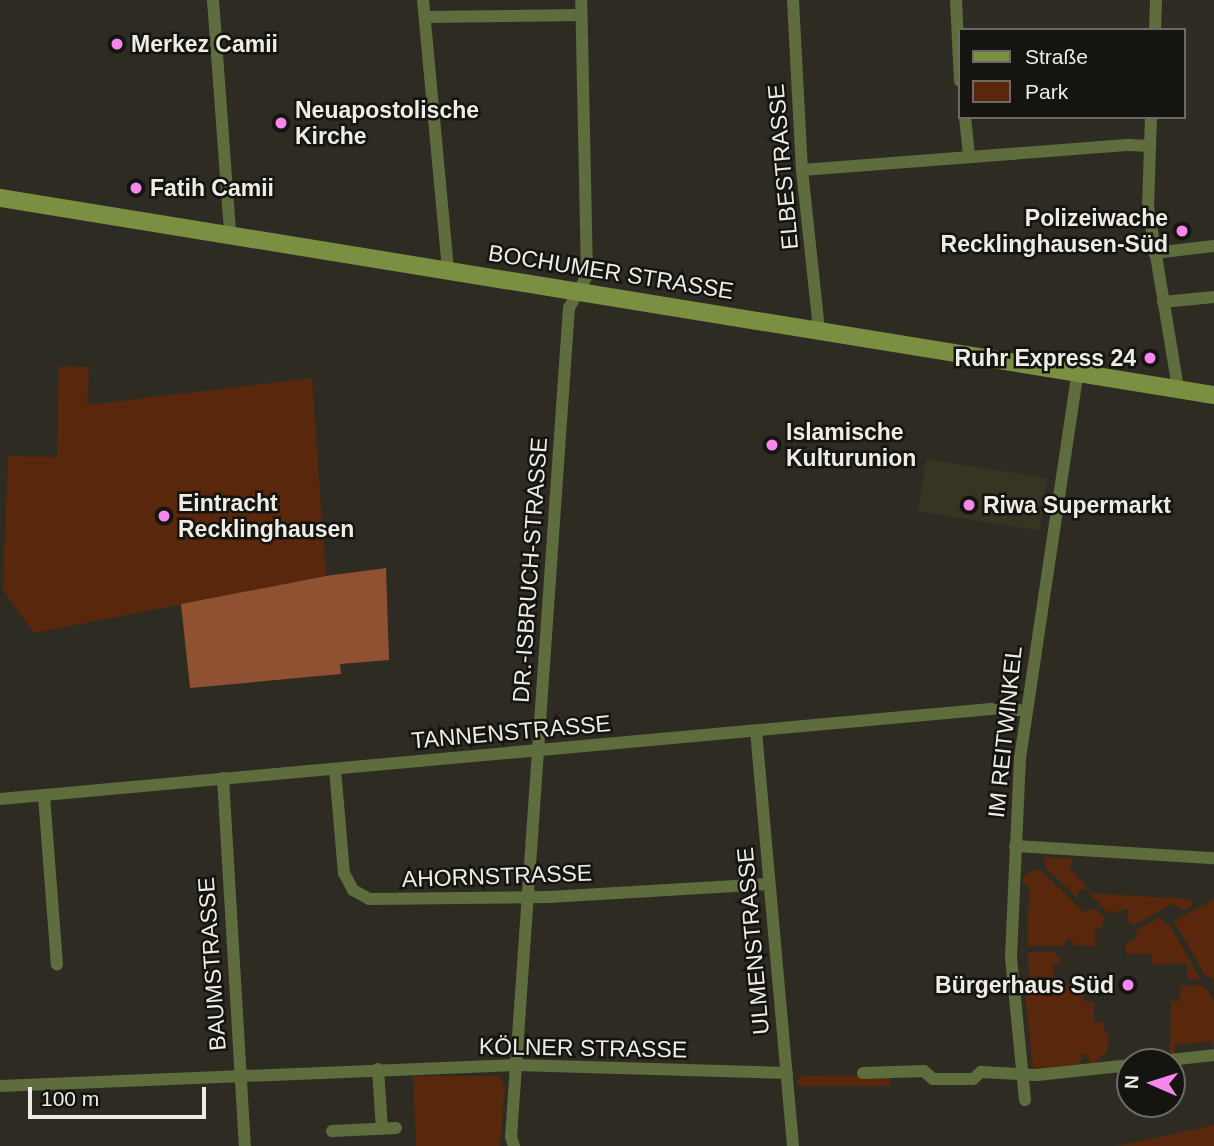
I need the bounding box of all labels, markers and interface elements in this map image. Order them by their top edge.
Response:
legend [958,28,1186,119]
place label: Merkez Camii [131,30,278,58]
marker: Merkez Camii [109,36,125,52]
text: Straße [1025,45,1088,68]
text: Park [1025,80,1068,103]
street label: ELBESTRASSE [762,83,804,251]
place label: Neuapostolische Kirche [295,96,479,150]
marker: Neuapostolische Kirche [273,115,289,131]
place label: Fatih Camii [150,174,274,202]
marker: Fatih Camii [128,180,144,196]
place label: Polizeiwache Recklinghausen-Süd [941,204,1168,258]
marker: Polizeiwache Recklinghausen-Süd [1174,223,1190,239]
street label: BOCHUMER STRASSE [486,239,736,305]
place label: Ruhr Express 24 [954,344,1136,372]
marker: Ruhr Express 24 [1142,350,1158,366]
place label: Islamische Kulturunion [786,418,916,472]
street label: DR.-ISBRUCH-STRASSE [507,436,553,704]
marker: Islamische Kulturunion [764,437,780,453]
place label: Eintracht Recklinghausen [178,489,354,543]
place label: Riwa Supermarkt [983,491,1171,519]
marker: Riwa Supermarkt [961,497,977,513]
marker: Eintracht Recklinghausen [156,508,172,524]
street label: IM REITWINKEL [982,645,1028,819]
street label: TANNENSTRASSE [410,710,612,754]
street label: ULMENSTRASSE [731,846,775,1036]
street label: AHORNSTRASSE [401,859,593,893]
street label: BAUMSTRASSE [192,876,232,1052]
place label: Bürgerhaus Süd [935,971,1114,999]
marker: Bürgerhaus Süd [1120,977,1136,993]
street label: KÖLNER STRASSE [479,1032,687,1064]
north arrow [1116,1048,1186,1118]
scale bar [32,1072,210,1116]
text: N [1121,1075,1142,1089]
text: 100 m [41,1087,99,1110]

